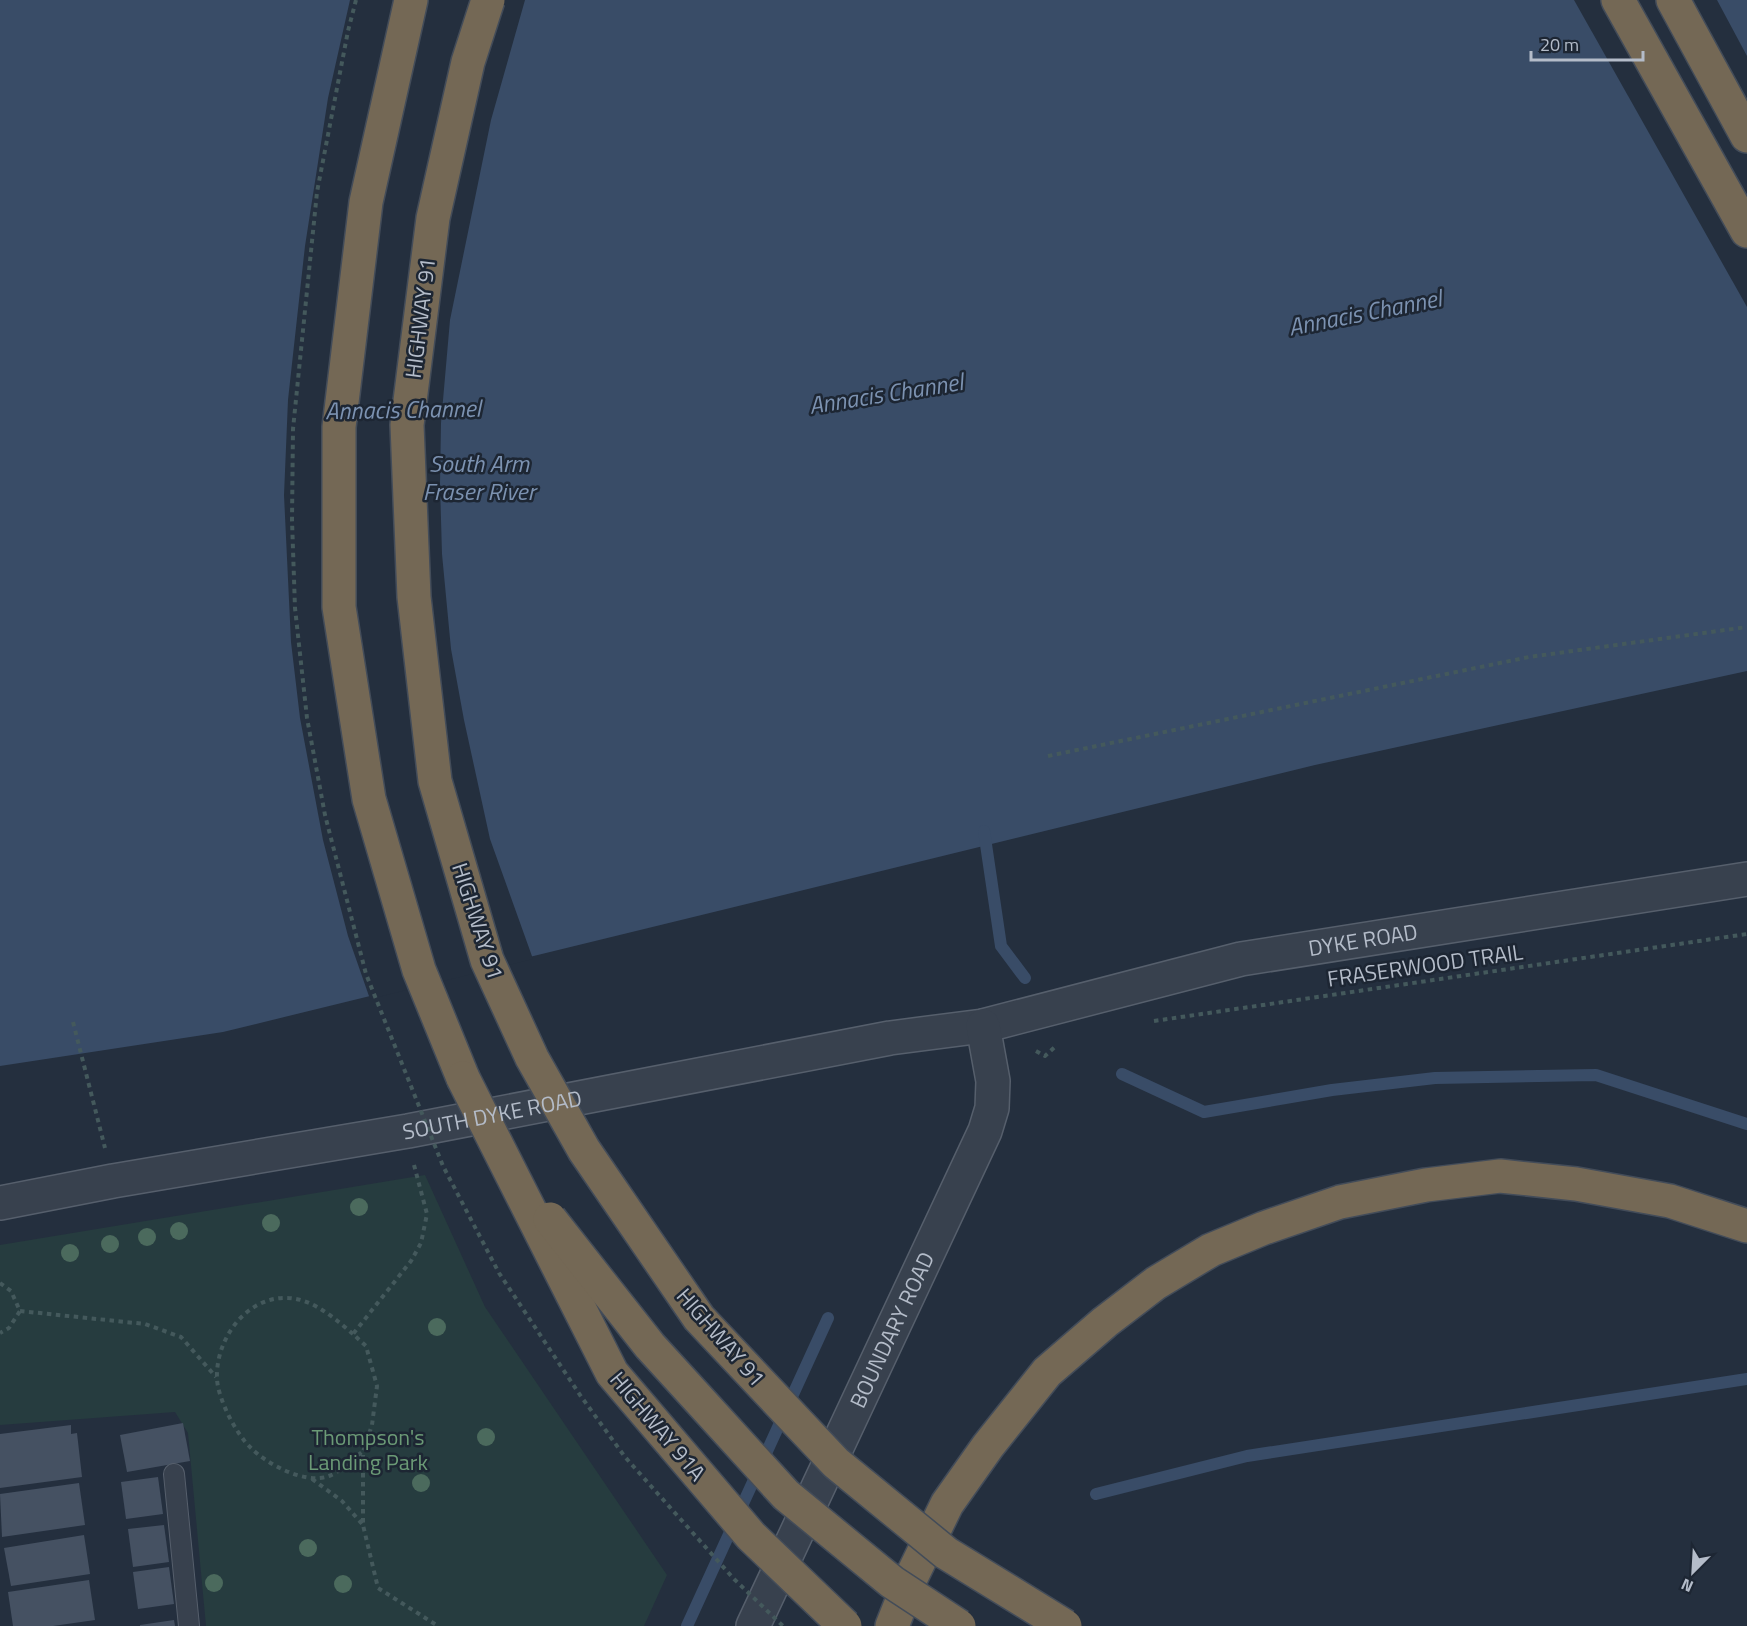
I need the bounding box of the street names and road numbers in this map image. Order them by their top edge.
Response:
street label: HIGHWAY 91 [396,256,444,380]
street label: HIGHWAY 91 [443,858,513,984]
street label: DYKE ROAD [1306,914,1420,965]
street label: FRASERWOOD TRAIL [1325,934,1525,996]
street label: SOUTH DYKE ROAD [400,1081,585,1149]
street label: BOUNDARY ROAD [841,1246,943,1414]
street label: HIGHWAY 91 [668,1280,774,1394]
street label: HIGHWAY 91A [602,1364,714,1488]

